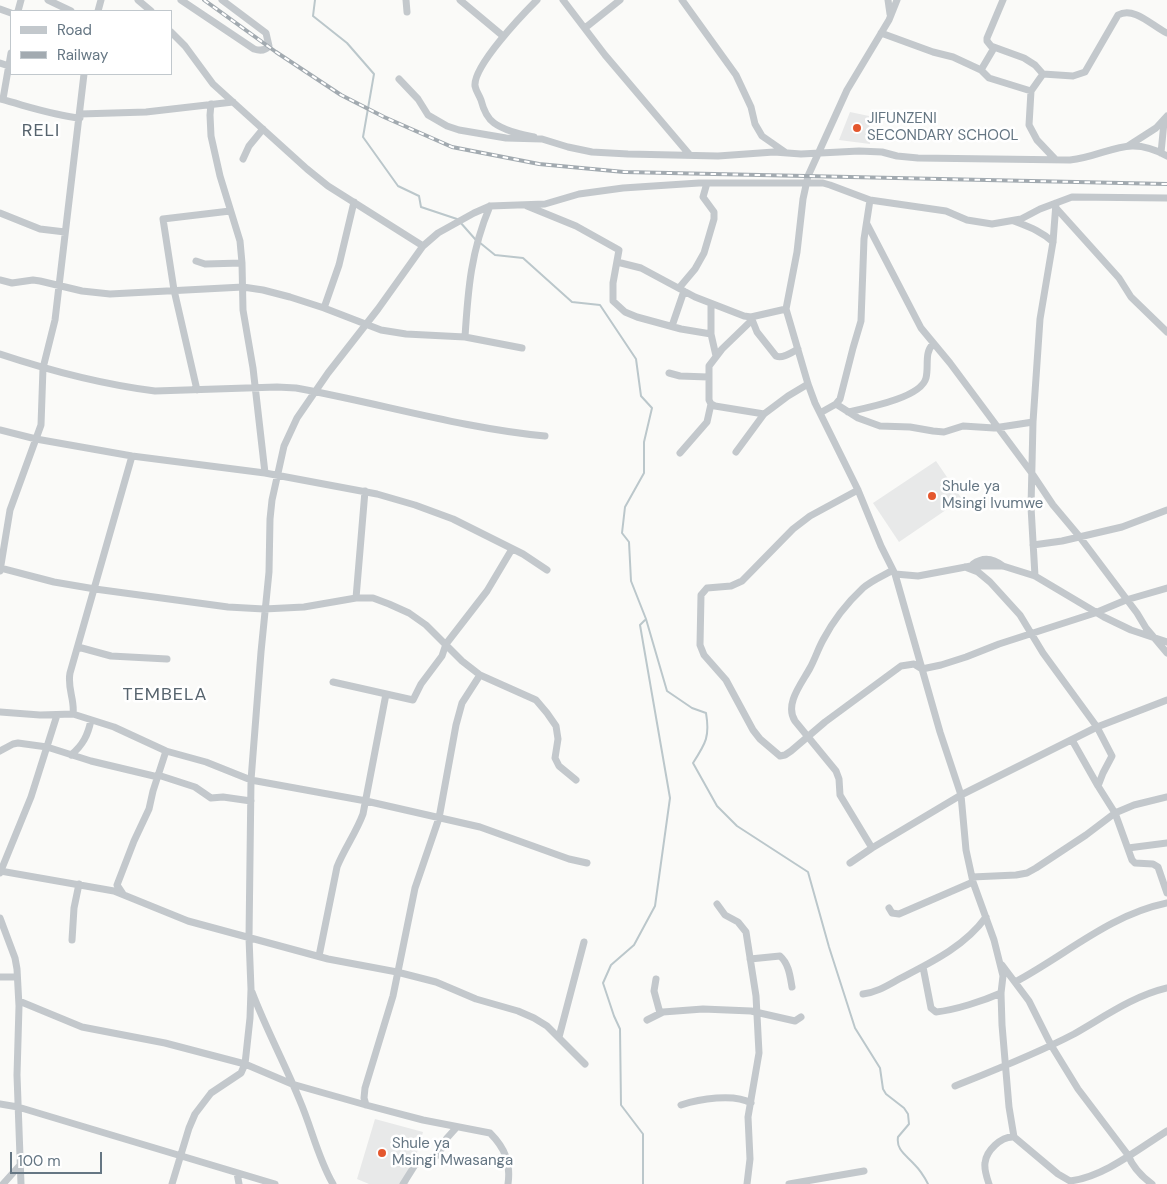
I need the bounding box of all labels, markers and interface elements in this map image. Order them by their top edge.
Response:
legend [10,10,172,75]
text: Road [57,20,92,40]
text: Railway [57,45,108,65]
place label: JIFUNZENI SECONDARY SCHOOL [867,110,1018,145]
district label: RELI [21,120,61,142]
marker: JIFUNZENI SECONDARY SCHOOL [851,122,863,134]
place label: Shule ya Msingi Ivumwe [942,478,1043,513]
marker: Shule ya Msingi Ivumwe [926,490,938,502]
district label: TEMBELA [122,684,208,706]
place label: Shule ya Msingi Mwasanga [392,1135,513,1170]
scale bar [12,1142,105,1174]
marker: Shule ya Msingi Mwasanga [376,1147,388,1159]
text: 100 m [18,1151,61,1171]

